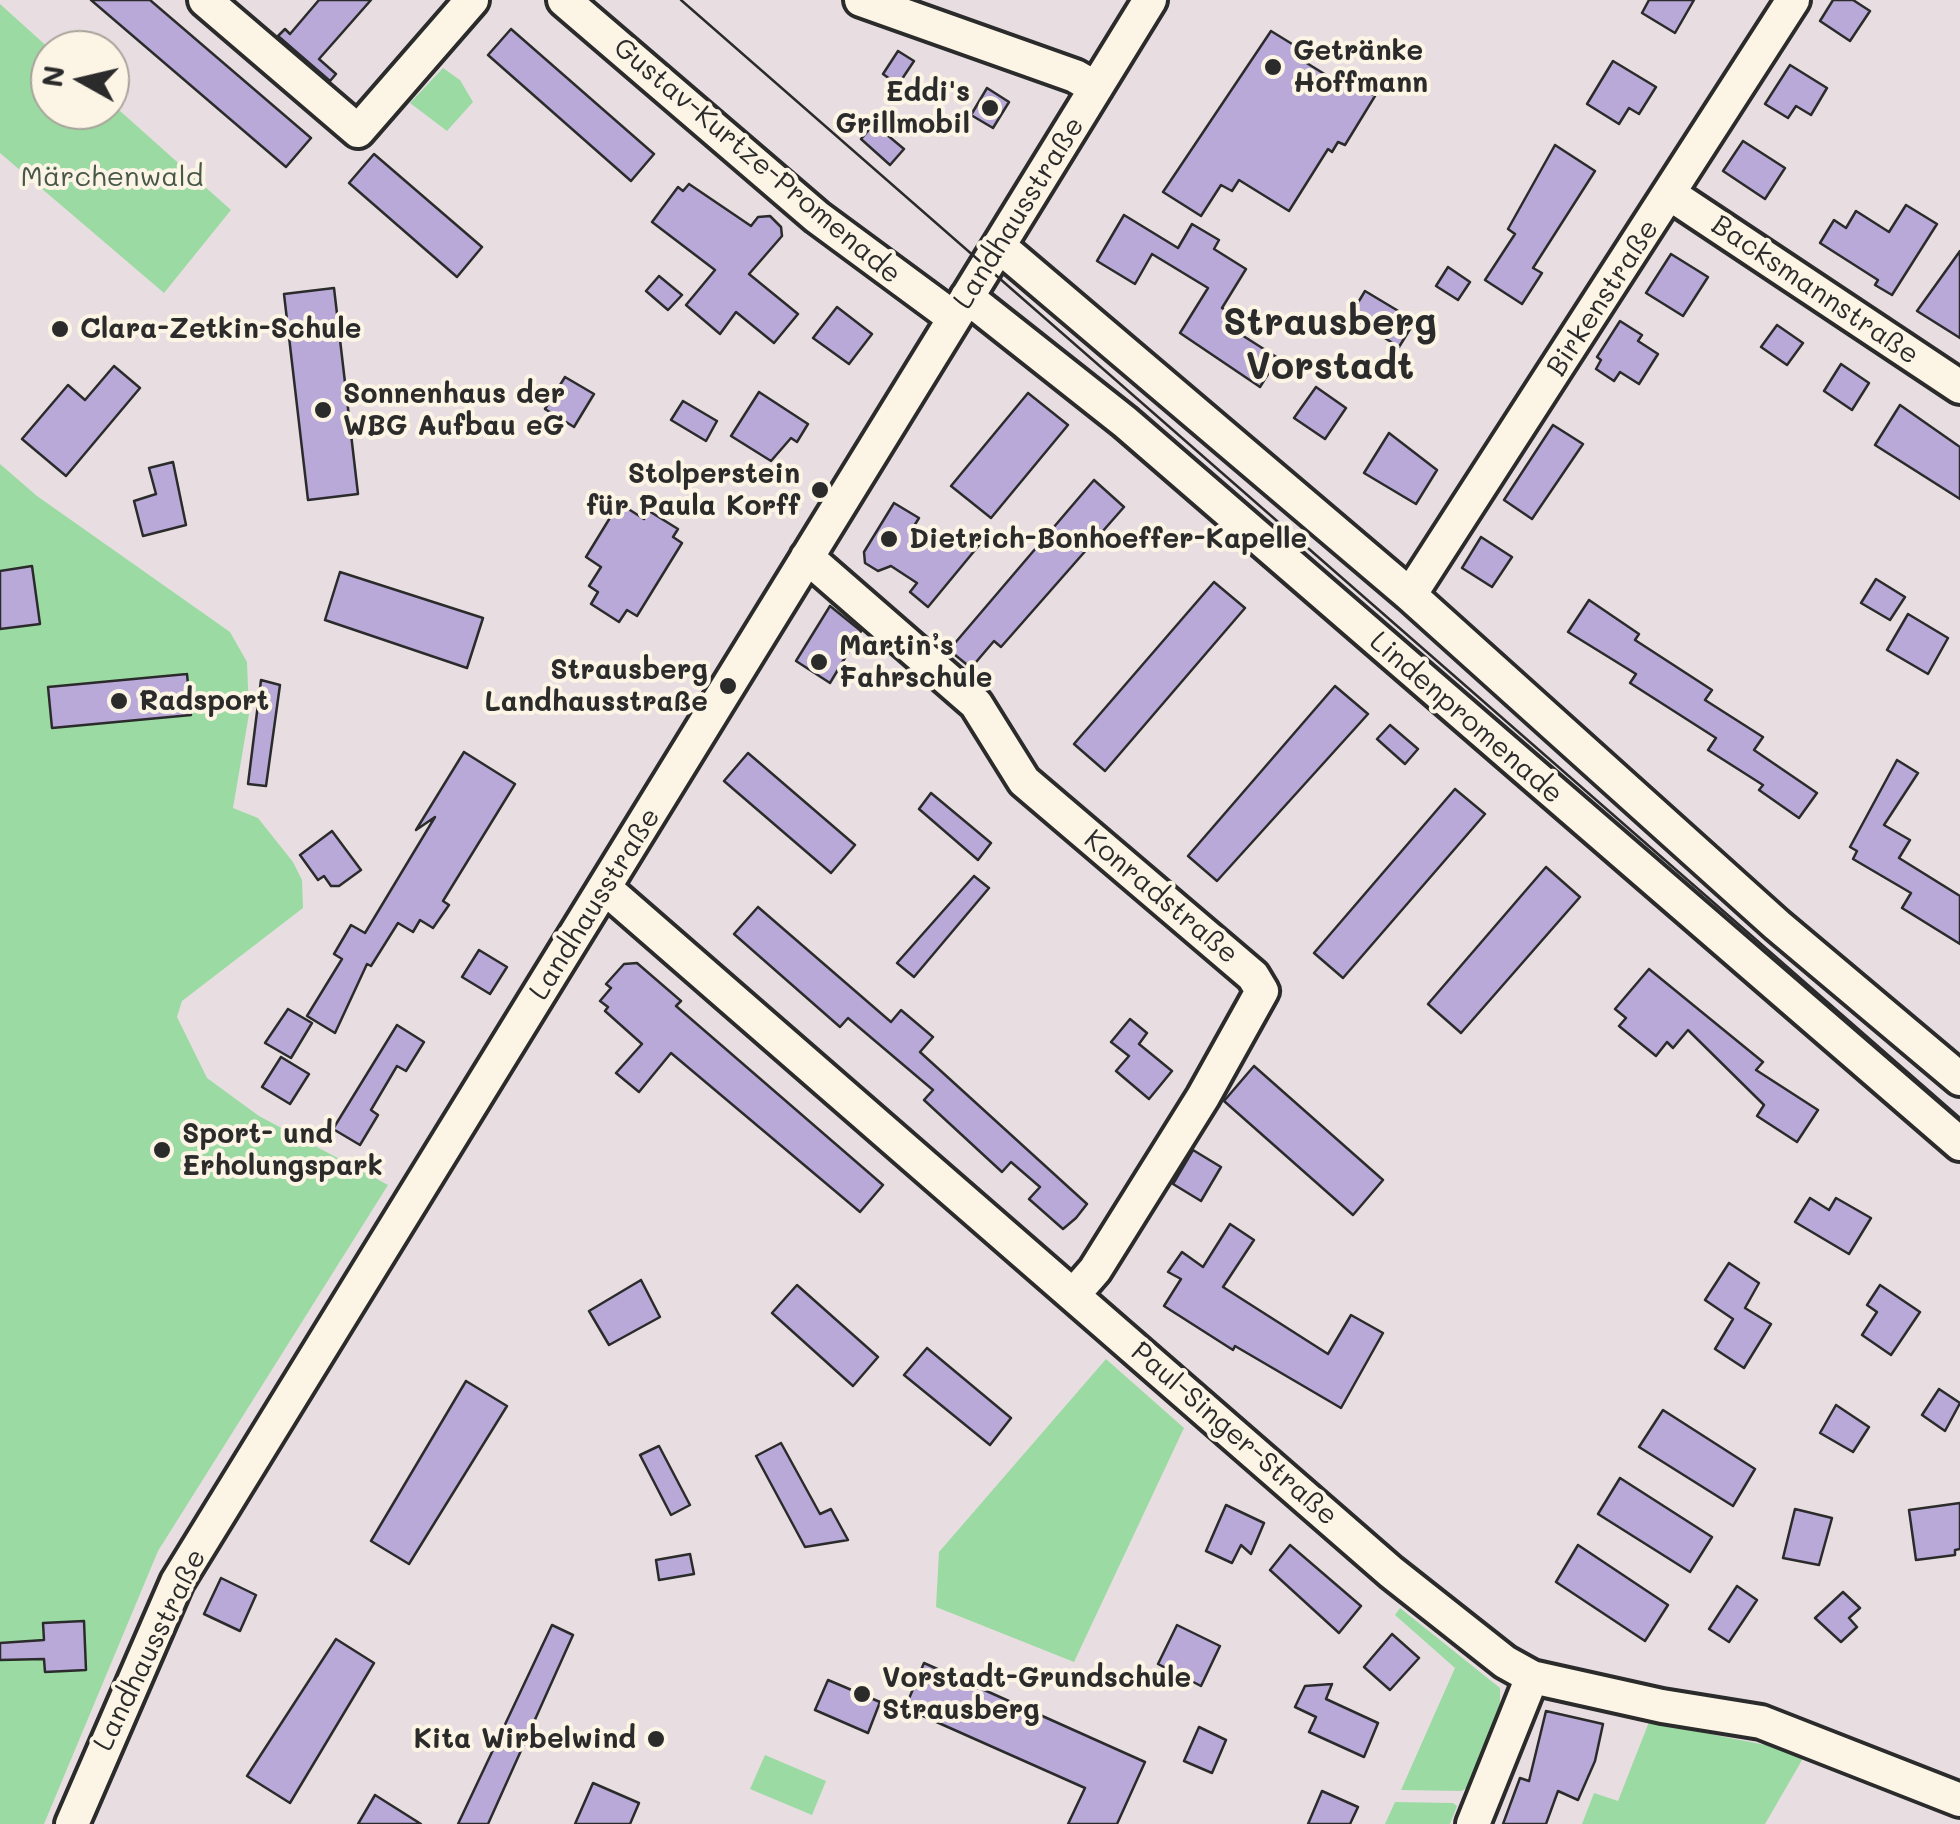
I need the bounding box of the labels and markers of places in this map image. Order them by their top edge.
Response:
place label: Getränke Hoffmann [1293,34,1428,100]
marker: Getränke Hoffmann [1262,56,1284,78]
place label: Eddi's Grillmobil [835,75,970,141]
marker: Eddi's Grillmobil [979,97,1001,119]
place label: Clara-Zetkin-Schule [80,312,361,346]
marker: Clara-Zetkin-Schule [49,318,71,340]
place label: Sonnenhaus der WBG Aufbau eG [343,377,565,443]
marker: Sonnenhaus der WBG Aufbau eG [312,399,334,421]
place label: Stolperstein für Paula Korff [586,457,800,523]
marker: Stolperstein für Paula Korff [809,479,831,501]
place label: Dietrich-Bonhoeffer-Kapelle [909,522,1307,556]
marker: Dietrich-Bonhoeffer-Kapelle [878,528,900,550]
place label: Martin’s Fahrschule [839,629,992,695]
marker: Martin’s Fahrschule [808,651,830,673]
place label: Strausberg Landhausstraße [485,653,708,719]
marker: Strausberg Landhausstraße [717,675,739,697]
place label: Radsport [139,684,269,718]
marker: Radsport [108,690,130,712]
place label: Sport- und Erholungspark [182,1117,383,1183]
marker: Sport- und Erholungspark [151,1139,173,1161]
place label: Vorstadt-Grundschule Strausberg [882,1661,1191,1727]
marker: Vorstadt-Grundschule Strausberg [851,1683,873,1705]
place label: Kita Wirbelwind [414,1722,636,1756]
marker: Kita Wirbelwind [645,1728,667,1750]

